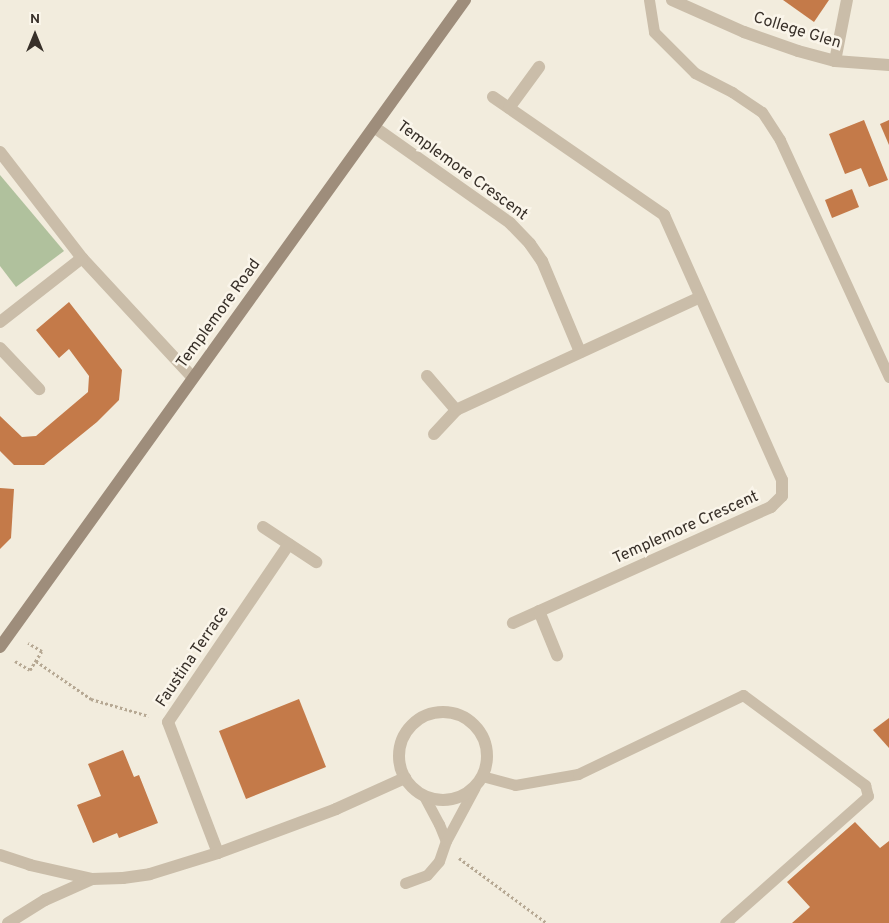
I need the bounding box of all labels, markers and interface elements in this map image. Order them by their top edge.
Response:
street label: College Glen [751,9,843,53]
north arrow [10,10,60,60]
text: N [30,11,40,28]
street label: Templemore Crescent [393,117,531,225]
street label: Templemore Road [173,256,265,372]
street label: Templemore Crescent [610,487,762,569]
street label: Faustina Terrace [152,603,234,711]

